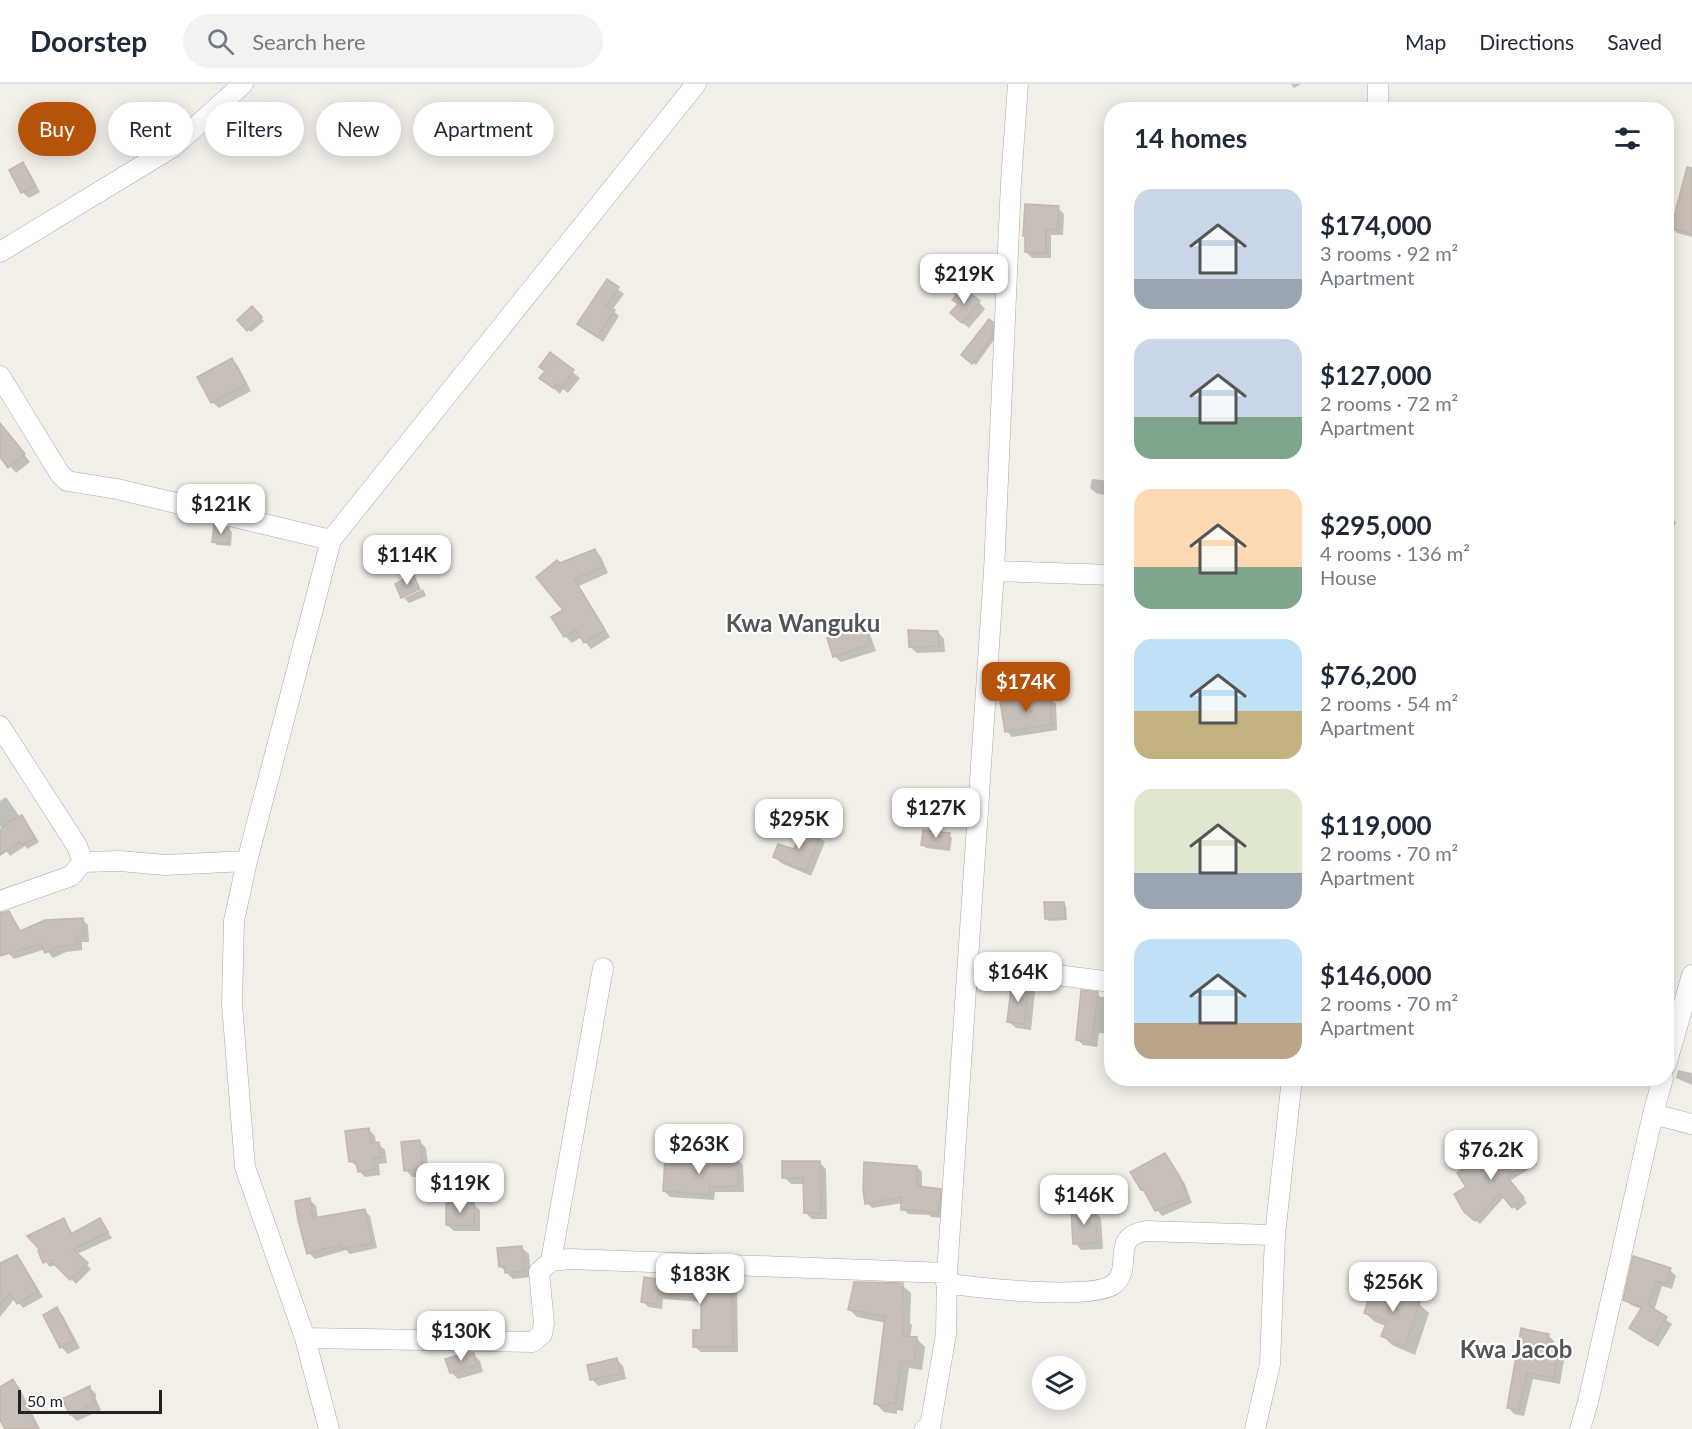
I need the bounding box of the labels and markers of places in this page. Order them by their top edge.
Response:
pin: $219K [922,254,1006,305]
pin: $121K [179,484,263,535]
pin: $114K [365,535,449,586]
pin: $174K [984,662,1068,713]
pin: $127K [894,788,978,839]
pin: $295K [757,799,841,850]
pin: $164K [976,952,1060,1003]
pin: $263K [657,1124,741,1175]
pin: $76.2K [1442,1130,1540,1181]
pin: $119K [418,1163,502,1214]
pin: $146K [1042,1175,1126,1226]
pin: $183K [658,1254,742,1305]
pin: $256K [1351,1262,1435,1313]
pin: $130K [419,1311,503,1362]

